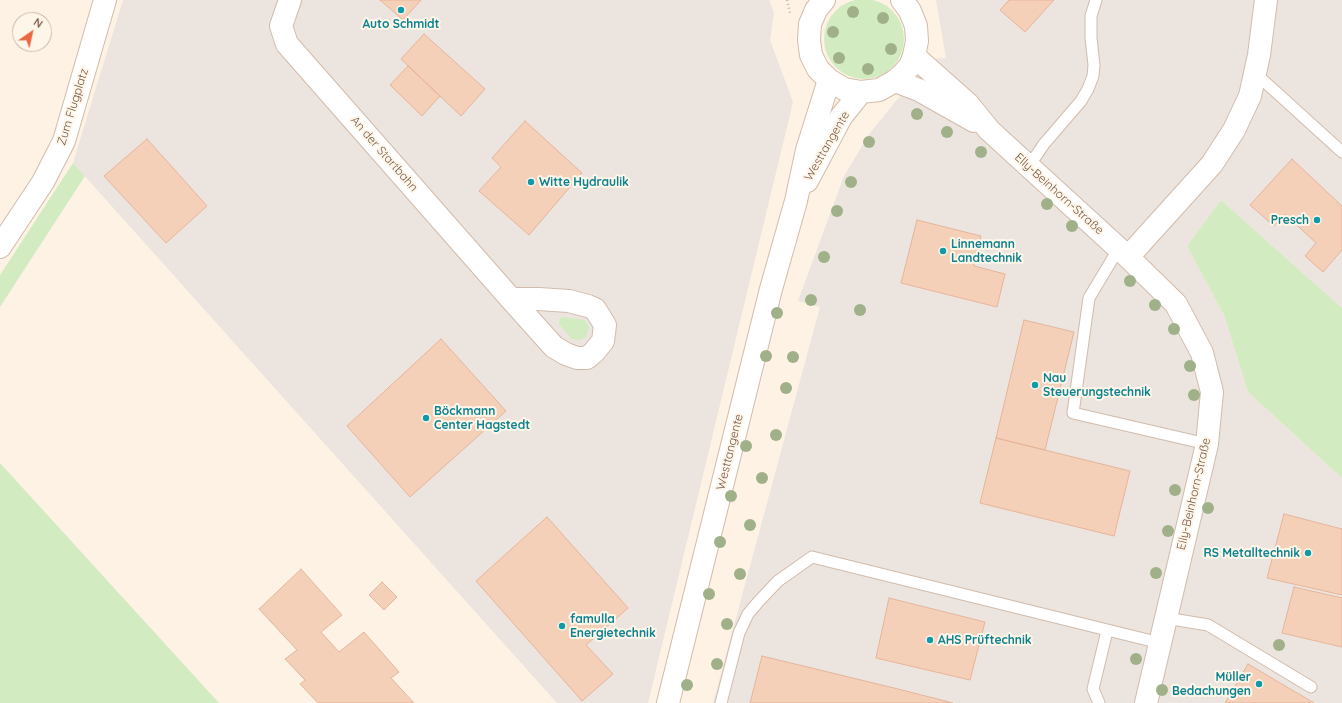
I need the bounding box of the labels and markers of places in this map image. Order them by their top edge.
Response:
marker: Auto Schmidt [396,5,406,15]
place label: Auto Schmidt [362,17,440,31]
place label: Witte Hydraulik [539,175,629,189]
marker: Witte Hydraulik [526,177,536,187]
place label: Presch [1271,213,1309,227]
marker: Presch [1312,215,1322,225]
place label: Linnemann Landtechnik [951,237,1022,265]
marker: Linnemann Landtechnik [938,246,948,256]
place label: Nau Steuerungstechnik [1043,371,1151,399]
marker: Nau Steuerungstechnik [1030,380,1040,390]
place label: Böckmann Center Hagstedt [434,404,530,432]
marker: Böckmann Center Hagstedt [421,413,431,423]
place label: RS Metalltechnik [1203,546,1300,560]
marker: RS Metalltechnik [1303,548,1313,558]
place label: famulla Energietechnik [570,612,656,640]
marker: famulla Energietechnik [557,621,567,631]
place label: AHS Prüftechnik [938,633,1032,647]
marker: AHS Prüftechnik [925,635,935,645]
place label: Müller Bedachungen [1172,670,1251,698]
marker: Müller Bedachungen [1254,679,1264,689]

